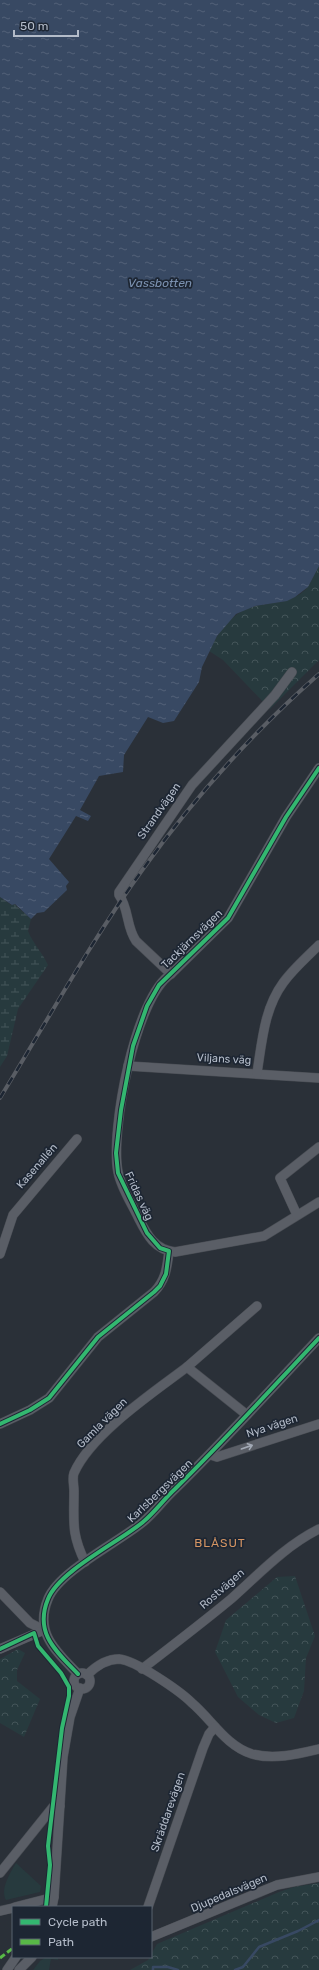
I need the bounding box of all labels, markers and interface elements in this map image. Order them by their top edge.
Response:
scale bar [14,12,78,38]
text: 50 m [20,19,48,33]
water label: Vassbotten [128,276,192,290]
street label: Strandvägen [135,780,183,842]
street label: Tackjärnsvägen [159,907,225,971]
street label: Viljans väg [196,1051,252,1067]
street label: Kasenallén [14,1141,60,1191]
street label: Fridas väg [122,1170,156,1222]
street label: Gamla vägen [74,1395,130,1451]
street label: Nya vägen [245,1412,299,1440]
one-way arrow [241,1443,254,1450]
street label: Karlsbergsvägen [125,1457,195,1525]
district label: BLÅSUT [194,1536,246,1550]
street label: Rostvägen [197,1566,247,1612]
street label: Skräddarevägen [148,1771,188,1853]
street label: Djupedalsvägen [189,1871,269,1915]
legend [12,1906,152,1958]
text: Cycle path [48,1915,107,1929]
text: Path [48,1935,74,1949]

